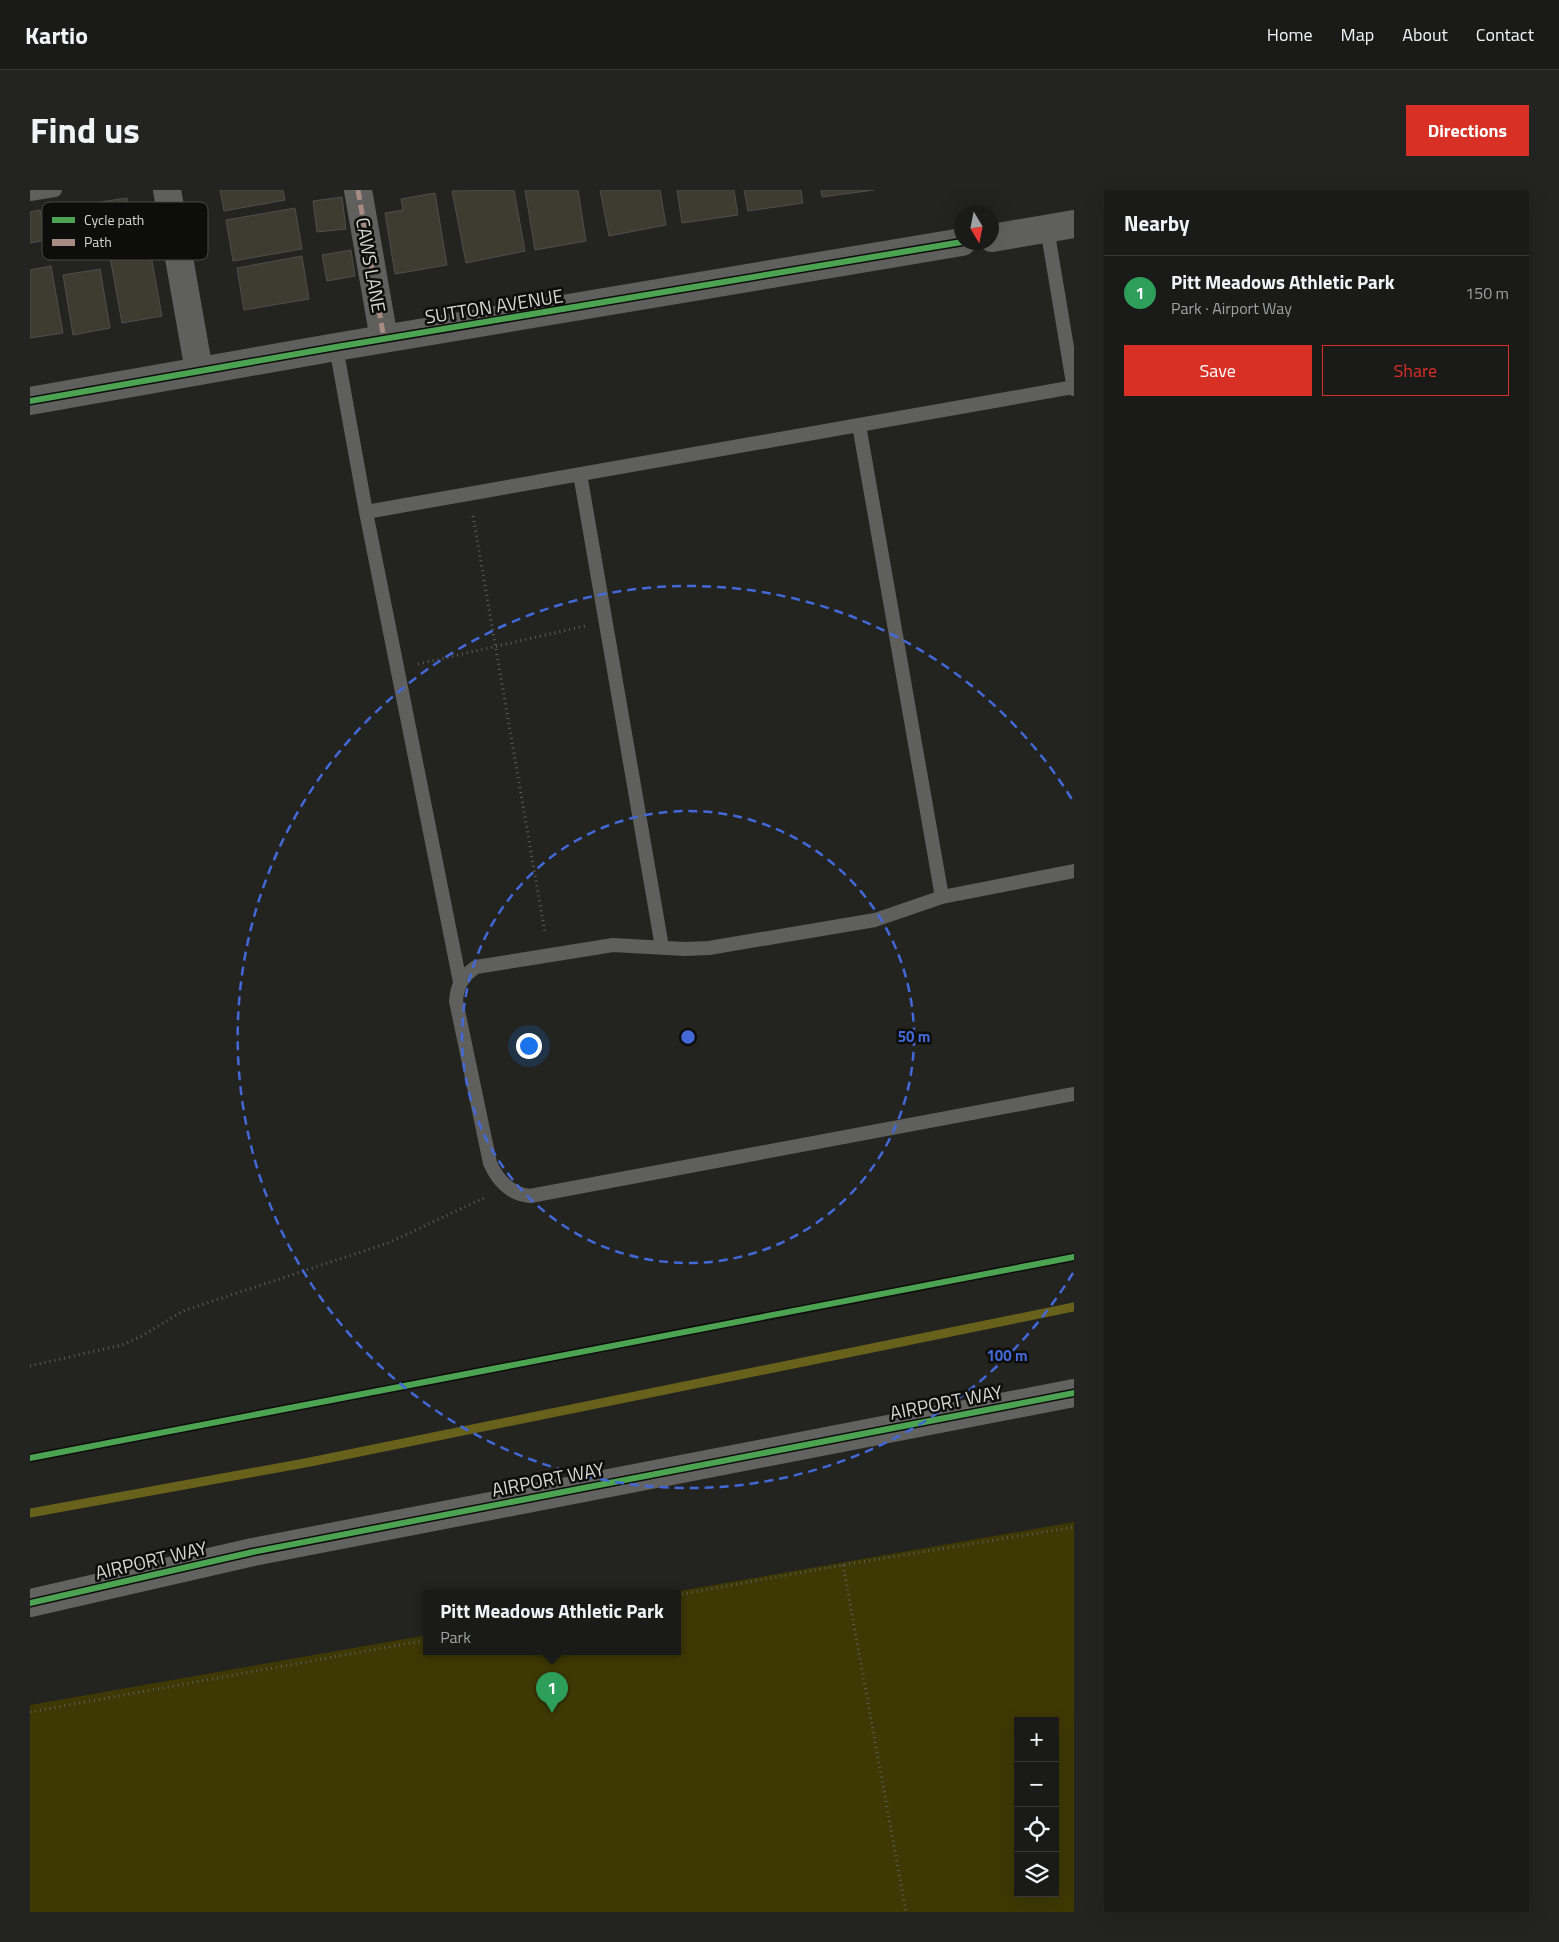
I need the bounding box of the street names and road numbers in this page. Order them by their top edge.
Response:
street label: CAWS LANE [349,215,394,315]
street label: SUTTON AVENUE [423,280,565,331]
street label: AIRPORT WAY [887,1376,1006,1427]
street label: AIRPORT WAY [489,1453,608,1504]
street label: AIRPORT WAY [92,1532,211,1586]

